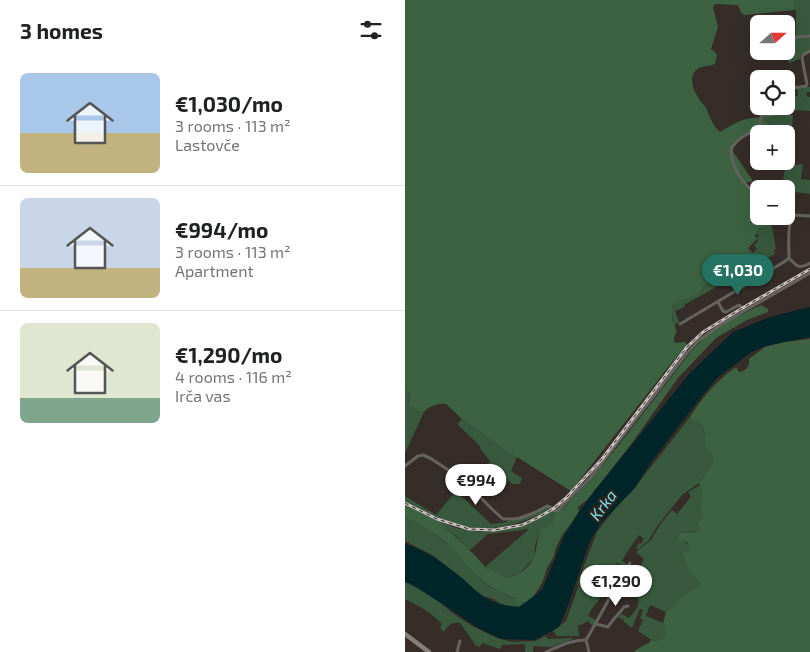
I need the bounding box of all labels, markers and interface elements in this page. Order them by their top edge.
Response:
north arrow [750,15,795,60]
map controls [750,15,795,225]
icon: filters [357,16,385,44]
text: 3 homes [20,18,103,43]
button: locate [750,70,795,115]
text: €1,030/mo [175,91,283,116]
icon: home [60,93,120,153]
text: 3 rooms · 113 m² [175,116,291,135]
button: + [750,125,795,170]
text: Lastovče [175,135,240,154]
button: − [750,180,795,225]
text: €994/mo [175,217,268,242]
icon: home [60,218,120,278]
text: 3 rooms · 113 m² [175,242,291,261]
pin: €1,030 [697,254,779,296]
text: €1,030 [713,260,763,279]
text: Apartment [175,261,254,280]
text: €1,290/mo [175,342,282,367]
icon: home [60,343,120,403]
text: 4 rooms · 116 m² [175,367,292,386]
text: Irča vas [175,386,231,405]
pin: €994 [446,464,506,506]
text: €994 [456,470,496,489]
water label: Krka [585,486,620,524]
pin: €1,290 [575,564,657,607]
text: €1,290 [591,571,641,590]

